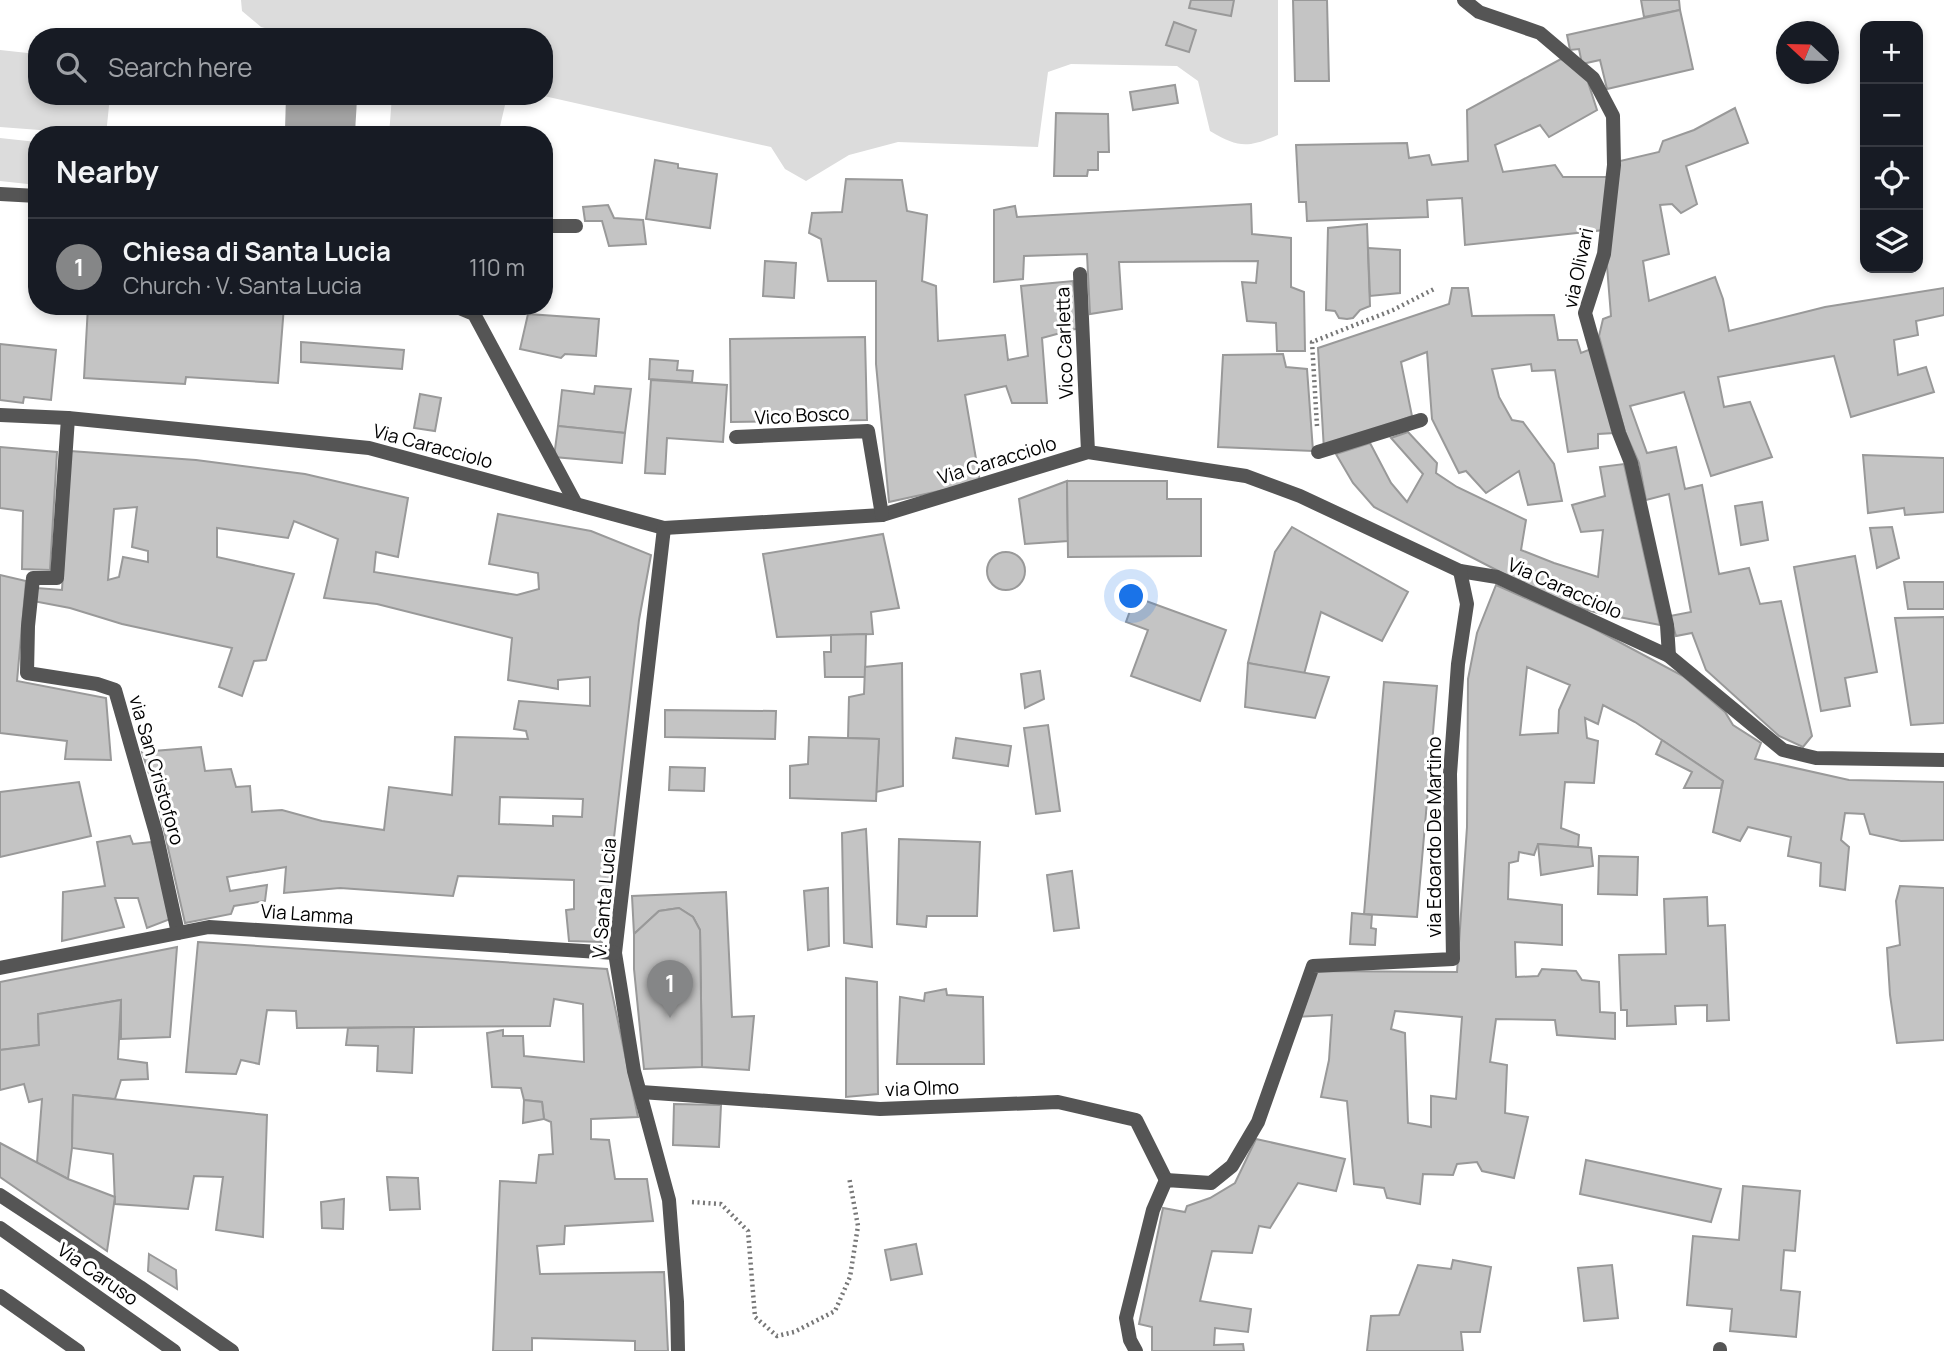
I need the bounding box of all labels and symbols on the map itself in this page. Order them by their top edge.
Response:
north arrow [1776,21,1839,84]
street label: via Olivari [1557,225,1599,311]
street label: Vico Carletta [1049,287,1079,399]
street label: Vico Bosco [754,400,850,430]
street label: Via Caracciolo [370,418,496,474]
street label: Via Caracciolo [934,430,1060,490]
street label: Via Caracciolo [1504,551,1626,625]
your location [1114,579,1148,613]
street label: via San Cristoforo [123,692,191,848]
street label: via Edoardo De Martino [1421,737,1447,937]
street label: V. Santa Lucia [586,837,622,959]
street label: Via Lamma [260,898,354,930]
pin: 1 [647,960,693,1018]
street label: via Olmo [885,1074,959,1102]
street label: Via Caruso [52,1237,144,1311]

